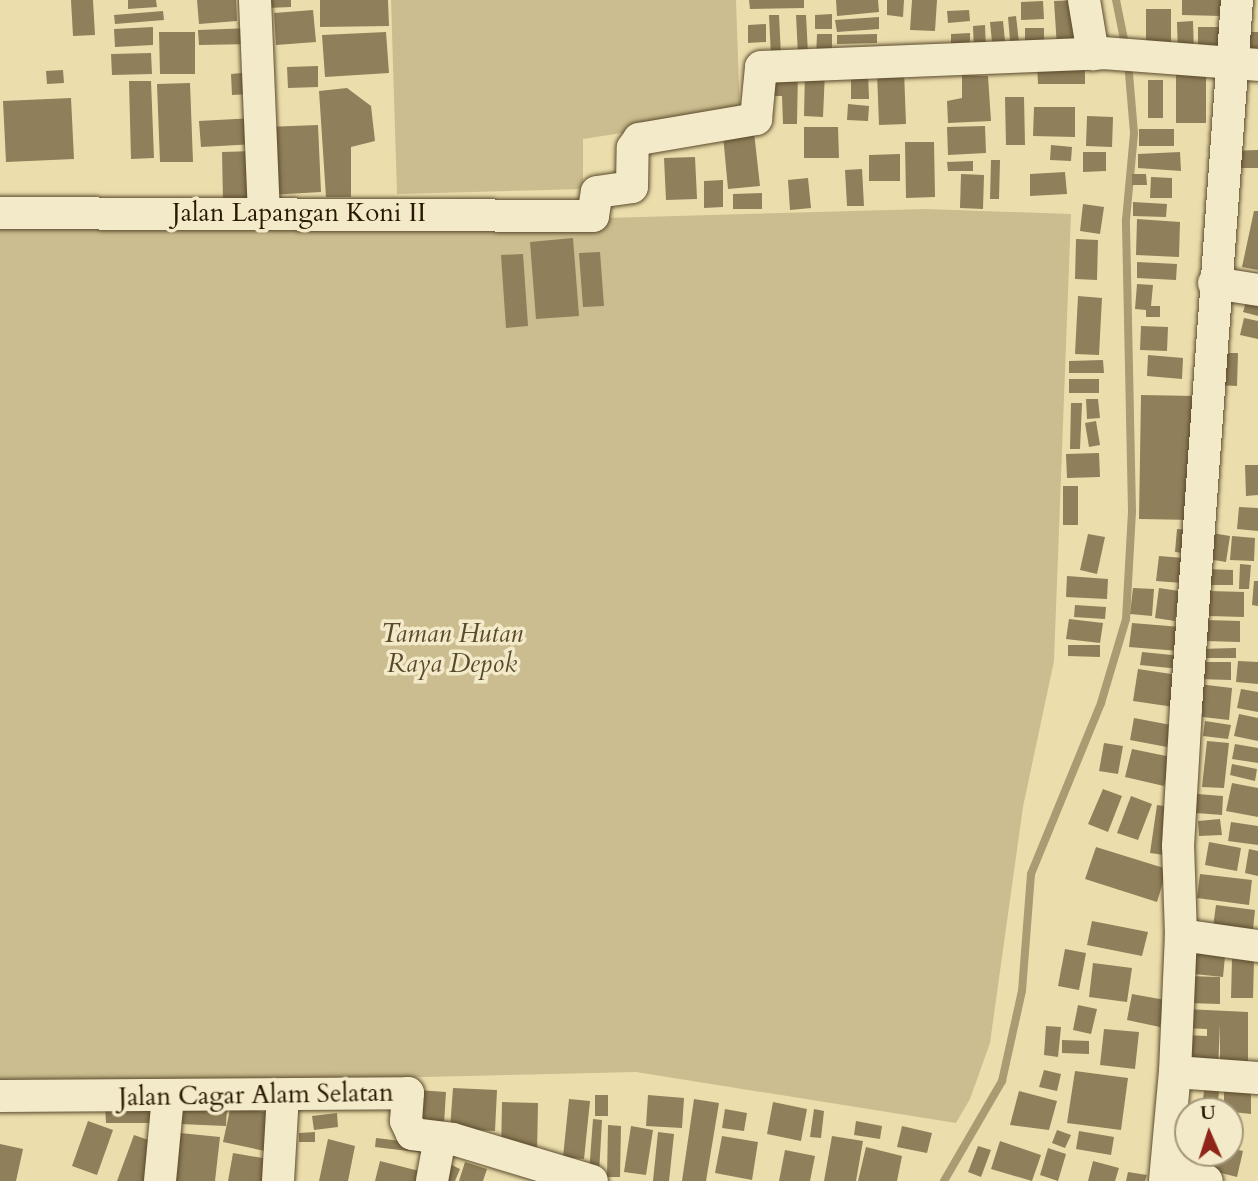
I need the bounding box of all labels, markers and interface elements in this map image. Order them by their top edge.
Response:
street label: Jalan Lapangan Koni II [172,197,426,229]
park label: Taman Hutan Raya Depok [381,618,523,680]
street label: Jalan Cagar Alam Selatan [118,1077,394,1113]
north arrow [1174,1097,1244,1167]
text: U [1200,1100,1216,1126]

